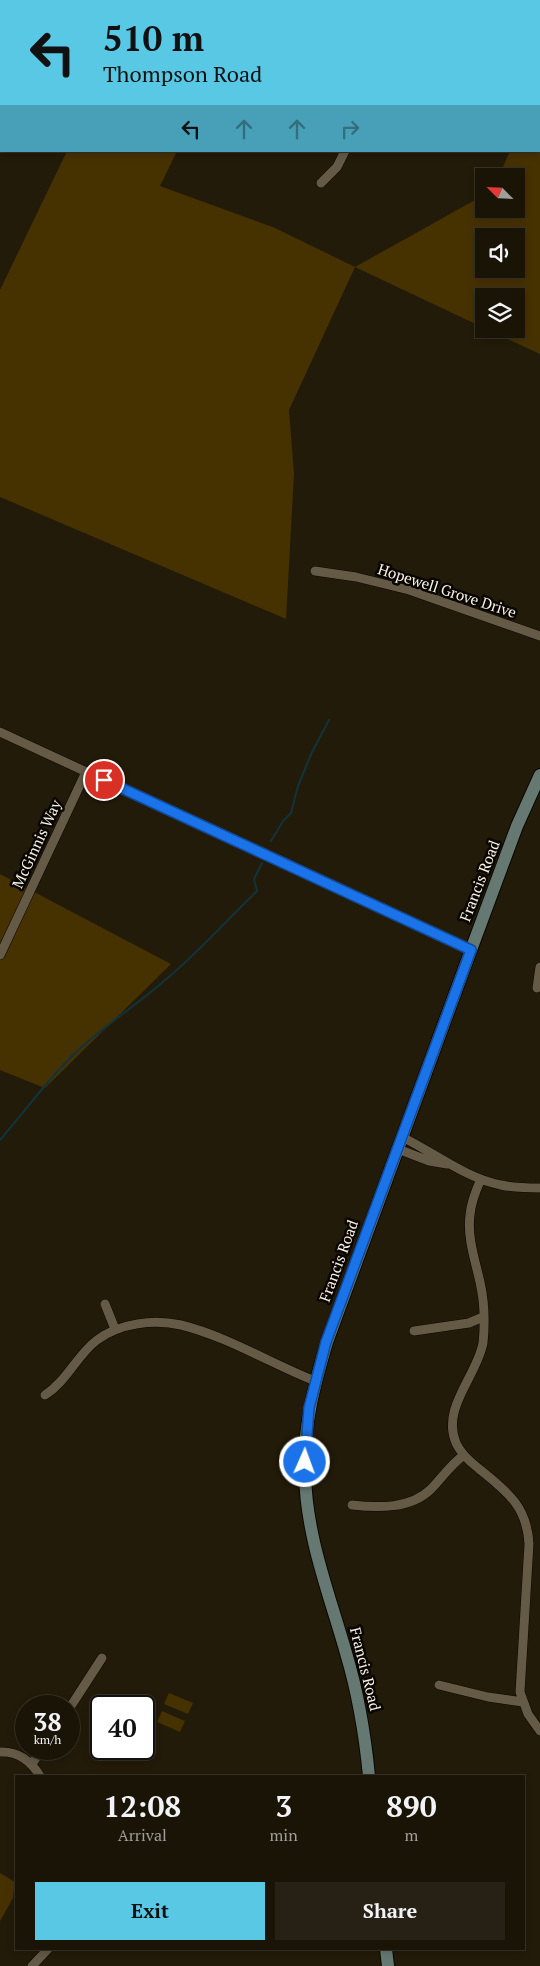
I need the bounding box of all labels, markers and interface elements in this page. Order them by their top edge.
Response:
text: 510 m [103,15,204,61]
icon: left [20,20,85,85]
text: Thompson Road [103,59,262,88]
icon: left [177,115,205,143]
icon: ahead [230,115,258,143]
icon: ahead [283,115,311,143]
icon: right [336,115,364,143]
north arrow [475,168,525,218]
map controls [475,168,525,338]
button: sound [475,228,525,278]
button: layers [475,288,525,338]
street label: Hopewell Grove Drive [375,558,519,622]
pin [83,759,125,801]
icon: arrive [90,766,118,794]
street label: McGinnis Way [7,796,66,891]
street label: Francis Road [454,837,504,924]
street label: Francis Road [314,1217,362,1304]
position arrow [278,1435,330,1487]
street label: Francis Road [346,1625,386,1713]
speed limit sign: 40 [90,1695,155,1760]
text: 38 [33,1705,62,1738]
text: km/h [34,1732,61,1747]
text: 12:08 [103,1786,181,1826]
text: 3 [275,1786,292,1826]
text: 890 [386,1786,437,1826]
text: Arrival [118,1824,167,1846]
text: min [270,1824,298,1846]
text: m [404,1824,418,1846]
button: Exit [35,1882,265,1940]
button: Share [275,1882,505,1940]

